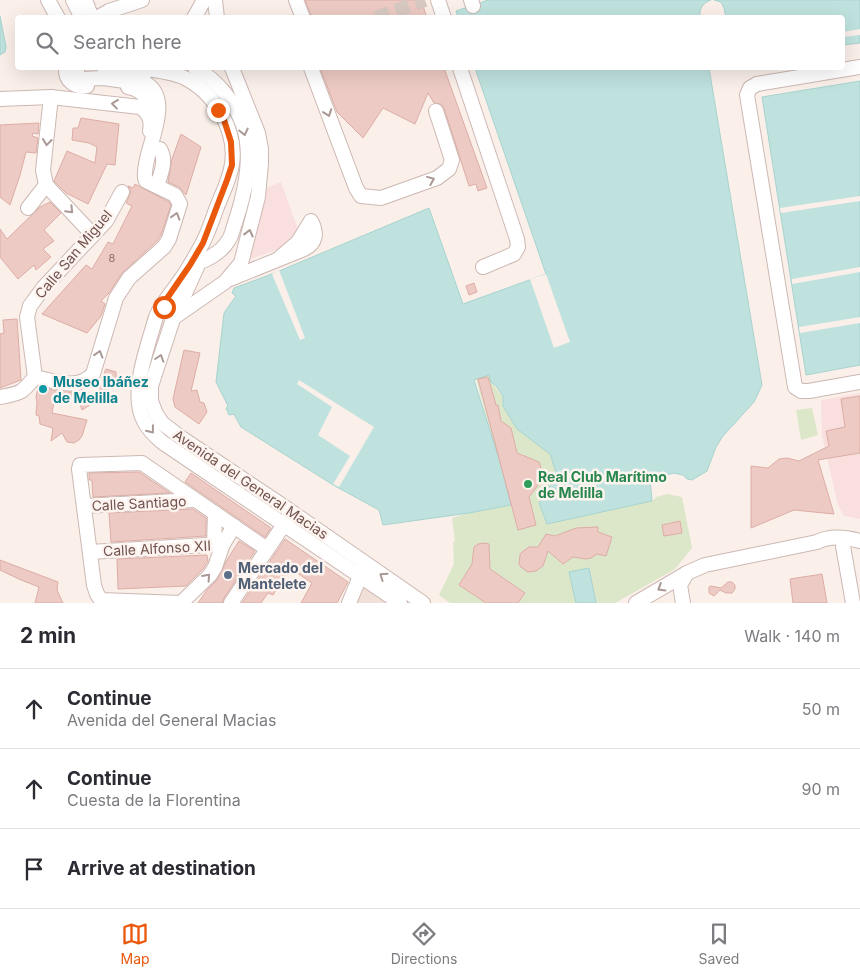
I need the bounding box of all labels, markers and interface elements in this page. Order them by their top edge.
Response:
search box [15,15,845,70]
icon: search [33,29,61,57]
text: Search here [73,31,182,54]
one-way arrow [111,99,119,110]
route end [207,99,230,122]
one-way arrow [322,108,332,117]
one-way arrow [239,127,249,136]
one-way arrow [42,138,53,146]
one-way arrow [426,176,435,186]
one-way arrow [64,205,73,214]
street label: Calle San Miguel [31,206,115,302]
one-way arrow [170,212,180,220]
one-way arrow [243,228,254,237]
house number: 8 [109,251,116,265]
route start [153,296,176,319]
one-way arrow [94,350,104,359]
one-way arrow [155,354,165,363]
place label: Museo Ibáñez de Melilla [53,373,149,406]
marker: Museo Ibáñez de Melilla [37,383,49,395]
one-way arrow [145,425,154,434]
street label: Avenida del General Macias [170,426,332,542]
place label: Real Club Marítimo de Melilla [538,468,667,501]
marker: Real Club Marítimo de Melilla [522,478,534,490]
street label: Calle Santiago [91,492,187,514]
street label: Calle Alfonso XII [103,537,211,559]
place label: Mercado del Mantelete [238,559,323,592]
marker: Mercado del Mantelete [222,569,234,581]
one-way arrow [201,573,210,582]
one-way arrow [379,573,388,582]
one-way arrow [658,582,667,592]
text: 2 min [20,623,76,648]
text: Walk · 140 m [744,626,840,646]
text: Continue [67,687,152,710]
icon: ahead [20,695,48,723]
text: 50 m [802,699,840,719]
text: Avenida del General Macias [67,710,276,730]
text: Continue [67,767,152,790]
icon: ahead [20,775,48,803]
text: 90 m [801,779,840,799]
text: Cuesta de la Florentina [67,790,241,810]
icon: arrive [20,855,48,883]
text: Arrive at destination [67,857,256,880]
tab: Map [121,920,150,967]
tab: Directions [391,920,457,967]
tab: Saved [698,920,739,967]

